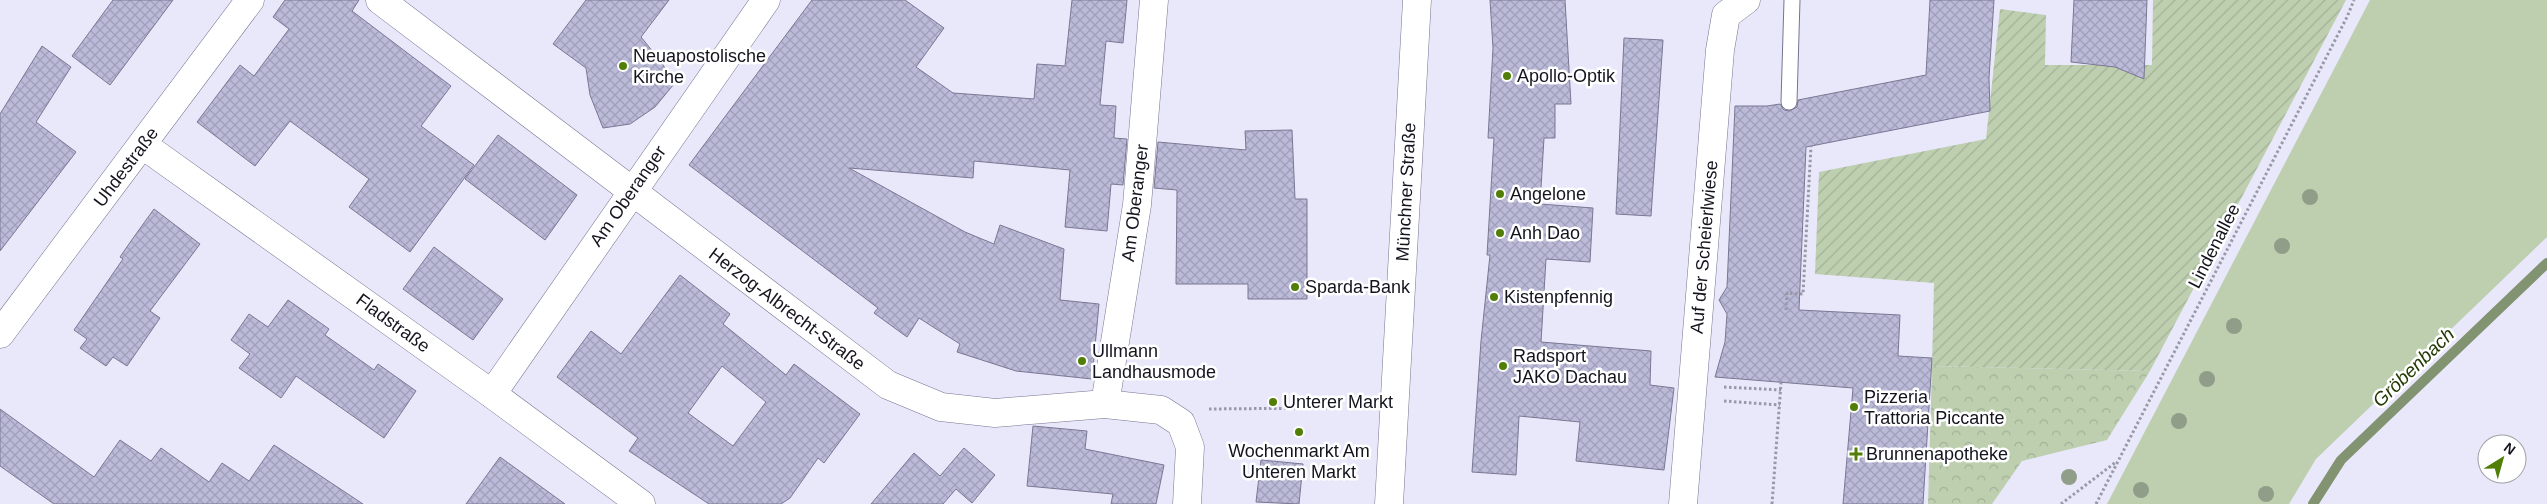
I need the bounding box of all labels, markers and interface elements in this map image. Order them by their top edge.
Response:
place label: Neuapostolische Kirche [633,46,766,87]
marker: Neuapostolische Kirche [617,60,629,72]
place label: Apollo-Optik [1517,66,1616,86]
marker: Apollo-Optik [1501,70,1513,82]
street label: Münchner Straße [1392,122,1420,262]
street label: Uhdestraße [90,123,162,211]
street label: Am Oberanger [586,142,670,250]
street label: Am Oberanger [1118,143,1152,263]
street label: Auf der Scheierlwiese [1686,159,1722,335]
place label: Angelone [1510,184,1586,204]
marker: Angelone [1494,188,1506,200]
street label: Lindenallee [2184,200,2244,292]
place label: Anh Dao [1510,223,1580,243]
marker: Anh Dao [1494,227,1506,239]
street label: Herzog-Albrecht-Straße [705,244,869,374]
place label: Sparda-Bank [1305,277,1411,297]
marker: Sparda-Bank [1289,281,1301,293]
place label: Kistenpfennig [1504,287,1613,307]
street label: Fladstraße [352,290,434,356]
marker: Kistenpfennig [1488,291,1500,303]
water label: Gröbenbach [2368,323,2458,411]
place label: Ullmann Landhausmode [1092,341,1216,382]
place label: Radsport JAKO Dachau [1513,346,1627,387]
marker: Ullmann Landhausmode [1076,355,1088,367]
marker: Radsport JAKO Dachau [1497,360,1509,372]
place label: Pizzeria Trattoria Piccante [1864,387,2004,428]
place label: Unterer Markt [1283,392,1393,412]
marker: Unterer Markt [1267,396,1279,408]
marker: Pizzeria Trattoria Piccante [1848,401,1860,413]
marker: Wochenmarkt Am Unteren Markt [1293,426,1305,438]
north arrow [2477,434,2527,484]
text: N [2501,439,2519,458]
place label: Wochenmarkt Am Unteren Markt [1228,441,1370,482]
place label: Brunnenapotheke [1866,444,2008,464]
marker: Brunnenapotheke [1850,448,1862,460]

